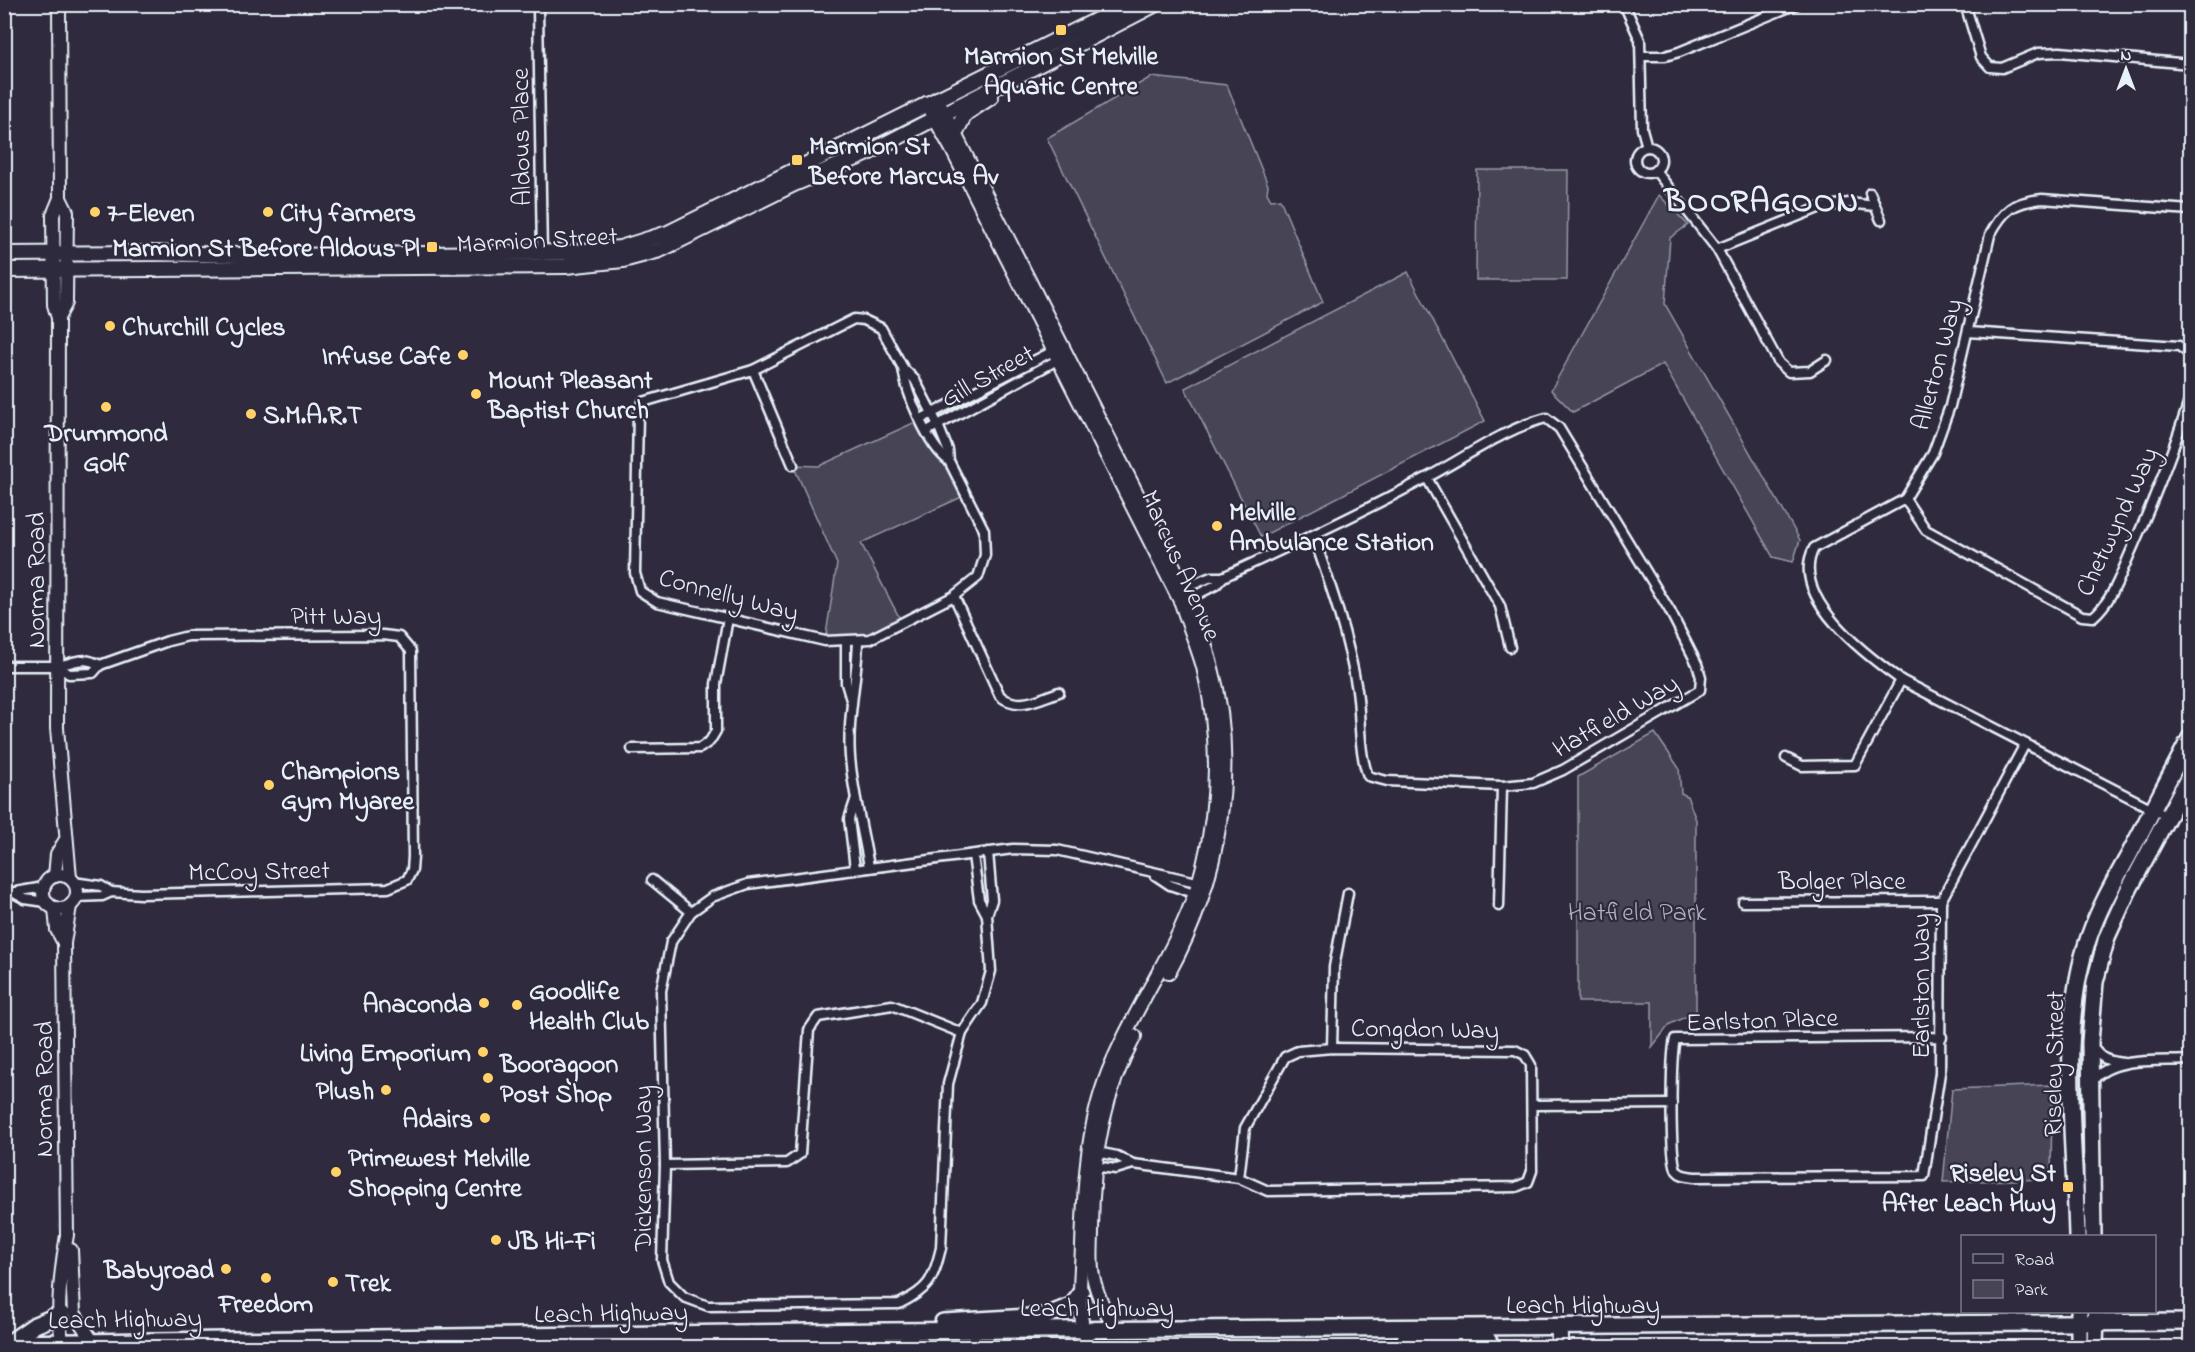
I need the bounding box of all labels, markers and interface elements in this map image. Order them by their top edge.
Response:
marker: Marmion St Melville Aquatic Centre [1054,23,1068,37]
place label: Marmion St Melville Aquatic Centre [964,39,1160,107]
north arrow [2096,39,2156,99]
text: N [2121,44,2132,68]
street label: Aldous Place [503,67,543,206]
place label: Marmion St Before Marcus Av [808,129,999,197]
marker: Marmion St Before Marcus Av [790,153,804,167]
district label: BOORAGOON [1662,180,1860,227]
place label: 7-Eleven [107,196,195,234]
place label: City farmers [280,196,416,234]
marker: 7-Eleven [88,205,102,219]
marker: City farmers [261,205,275,219]
street label: Marmion Street [456,219,619,265]
place label: Marmion St Before Aldous Pl [112,231,420,269]
marker: Marmion St Before Aldous Pl [425,240,439,254]
street label: Allerton Way [1903,295,1975,435]
place label: Churchill Cycles [122,310,286,348]
marker: Churchill Cycles [103,319,117,333]
street label: Gill Street [935,336,1042,419]
place label: Infuse Cafe [322,339,452,377]
marker: Infuse Cafe [456,348,470,362]
place label: Mount Pleasant Baptist Church [487,363,653,431]
marker: Mount Pleasant Baptist Church [469,387,483,401]
place label: S.M.A.R.T [263,398,362,436]
marker: Drummond Golf [99,400,113,414]
marker: S.M.A.R.T [244,407,258,421]
place label: Drummond Golf [43,416,168,484]
street label: Chetwynd Way [2067,441,2170,603]
street label: Marcus Avenue [1129,485,1230,648]
place label: Melville Ambulance Station [1229,495,1434,563]
street label: Norma Road [19,511,57,648]
marker: Melville Ambulance Station [1210,519,1224,533]
street label: Connelly Way [654,560,802,634]
street label: Pitt Way [291,599,381,637]
street label: Hatfield Way [1546,666,1687,769]
place label: Champions Gym Myaree [281,754,415,822]
marker: Champions Gym Myaree [262,778,276,792]
street label: McCoy Street [188,853,330,893]
street label: Bolger Place [1777,864,1906,902]
park label: Hatfield Park [1568,895,1707,933]
street label: Earlston Way [1904,913,1942,1059]
place label: Goodlife Health Club [529,974,649,1042]
place label: Anaconda [363,987,472,1025]
street label: Riseley Street [2036,990,2076,1138]
marker: Anaconda [477,996,491,1010]
marker: Goodlife Health Club [510,998,524,1012]
street label: Earlston Place [1685,1000,1839,1044]
street label: Congdon Way [1350,1011,1499,1051]
street label: Norma Road [27,1020,65,1157]
place label: Living Emporium [300,1036,471,1075]
marker: Living Emporium [476,1045,490,1059]
place label: Booragoon Post Shop [499,1047,618,1115]
marker: Booragoon Post Shop [481,1071,495,1085]
place label: Plush [316,1074,374,1112]
marker: Plush [379,1083,393,1097]
street label: Dickenson Way [626,1085,664,1252]
place label: Adairs [402,1102,473,1140]
marker: Adairs [478,1111,492,1125]
place label: Primewest Melville Shopping Centre [348,1141,531,1210]
place label: Riseley St After Leach Hwy [1882,1156,2056,1224]
marker: Primewest Melville Shopping Centre [329,1165,343,1179]
marker: Riseley St After Leach Hwy [2061,1180,2075,1194]
place label: JB Hi-Fi [508,1224,596,1262]
marker: JB Hi-Fi [489,1233,503,1247]
legend [1961,1235,2156,1313]
text: Road [2015,1248,2054,1274]
place label: Babyroad [103,1253,214,1291]
marker: Babyroad [219,1262,233,1276]
place label: Trek [345,1266,392,1304]
marker: Freedom [259,1271,273,1285]
marker: Trek [326,1275,340,1289]
text: Park [2015,1278,2048,1304]
place label: Freedom [217,1287,313,1325]
street label: Leach Highway [1506,1288,1660,1326]
street label: Leach Highway [1020,1291,1174,1329]
street label: Leach Highway [534,1295,688,1335]
street label: Leach Highway [48,1301,202,1341]

